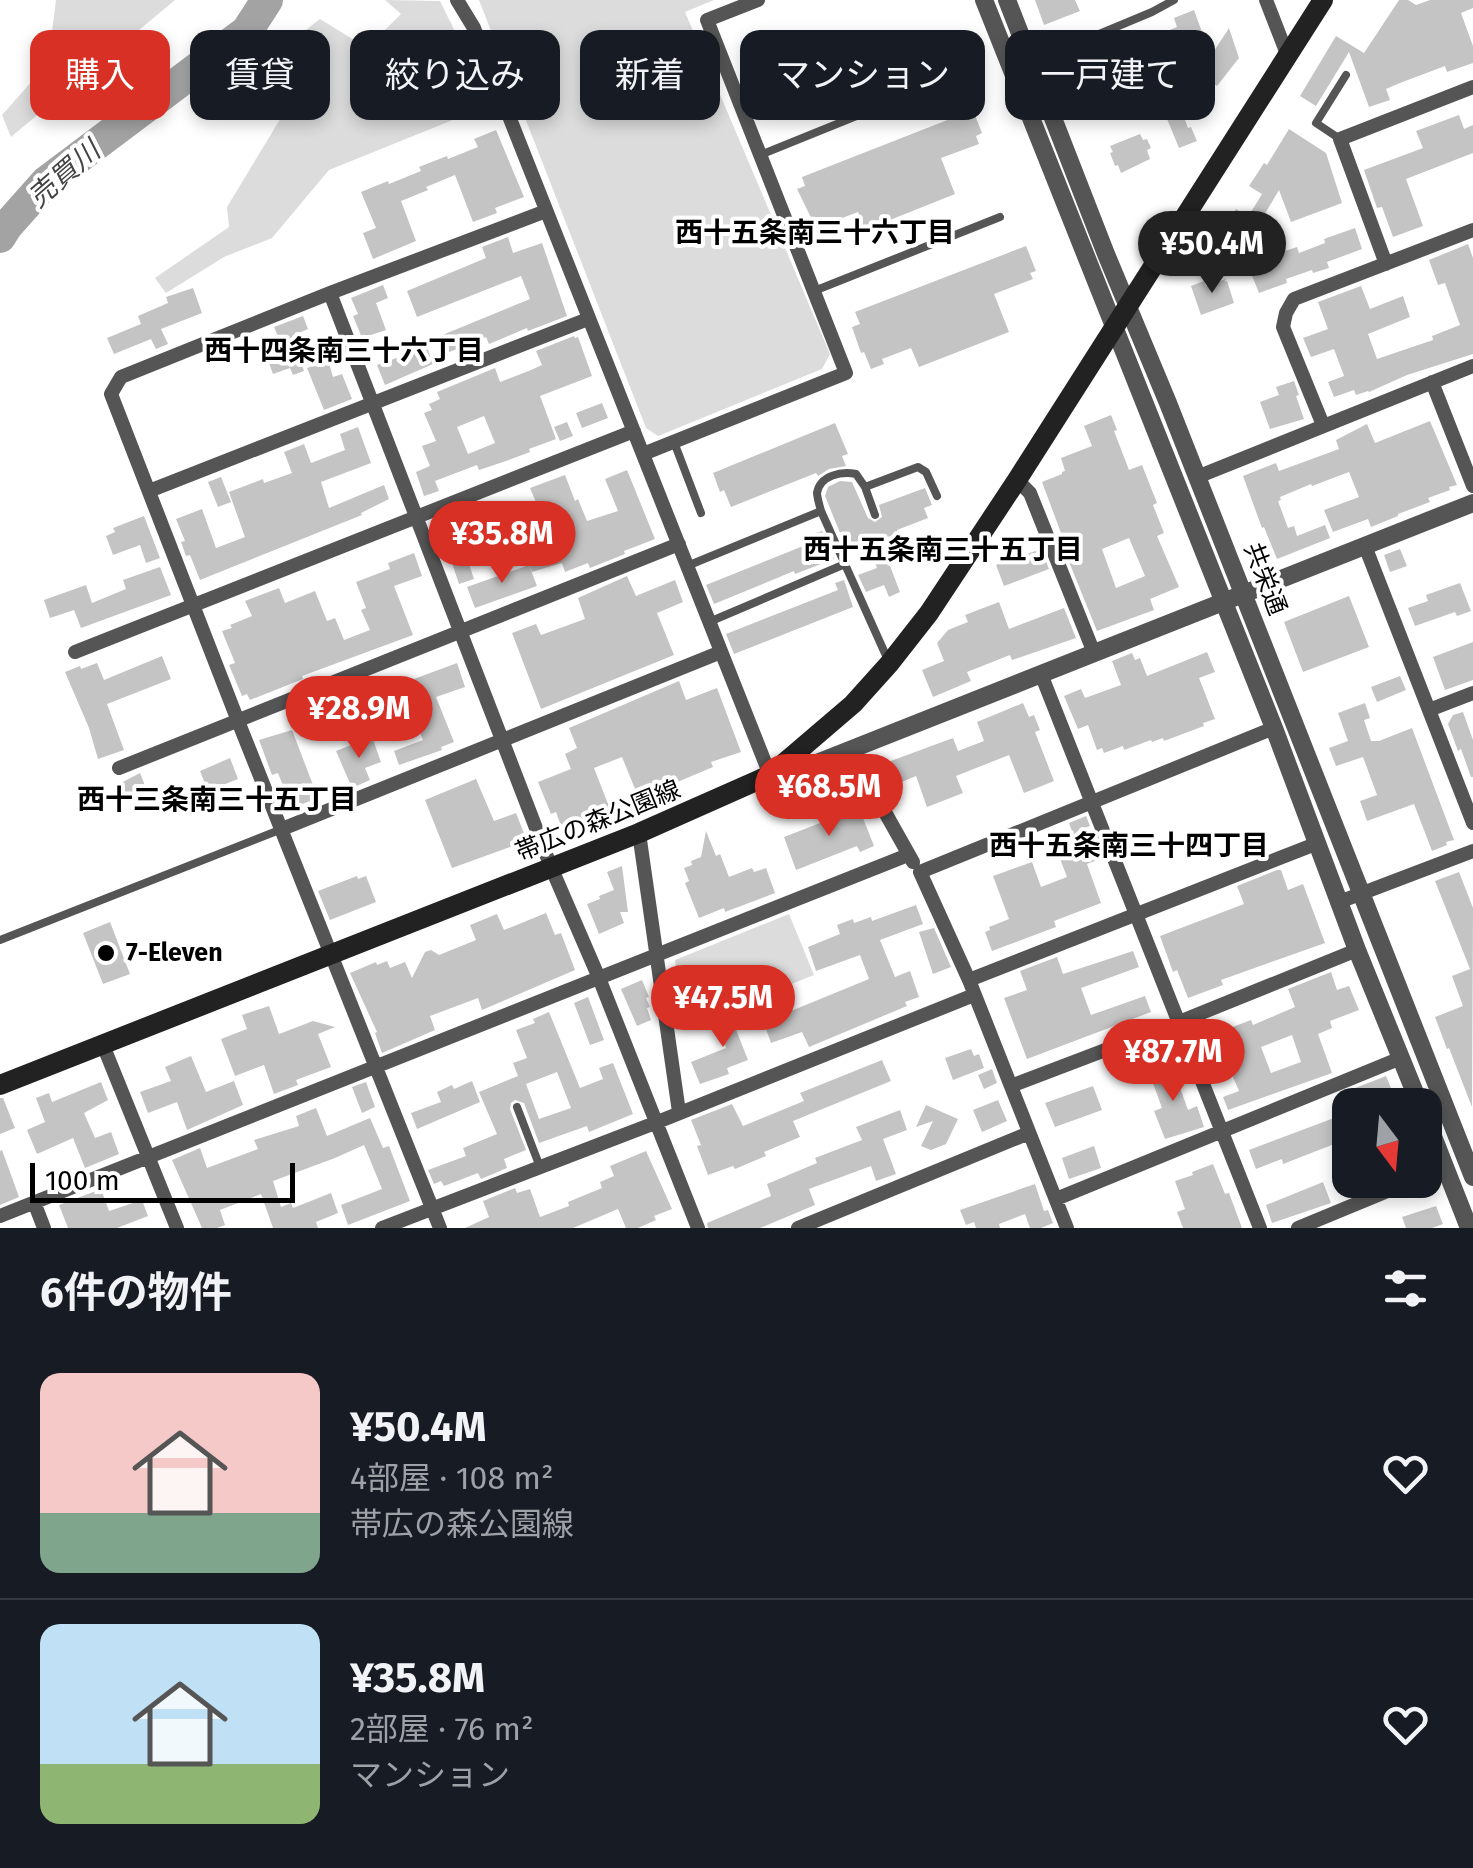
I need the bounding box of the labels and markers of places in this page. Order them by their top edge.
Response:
pin: ¥50.4M [1131,211,1293,296]
pin: ¥35.8M [421,501,583,586]
pin: ¥28.9M [278,676,440,761]
pin: ¥68.5M [748,754,910,839]
place label: 7-Eleven [126,938,223,968]
marker: 7-Eleven [95,942,117,964]
pin: ¥47.5M [642,965,804,1050]
pin: ¥87.7M [1092,1019,1254,1104]

